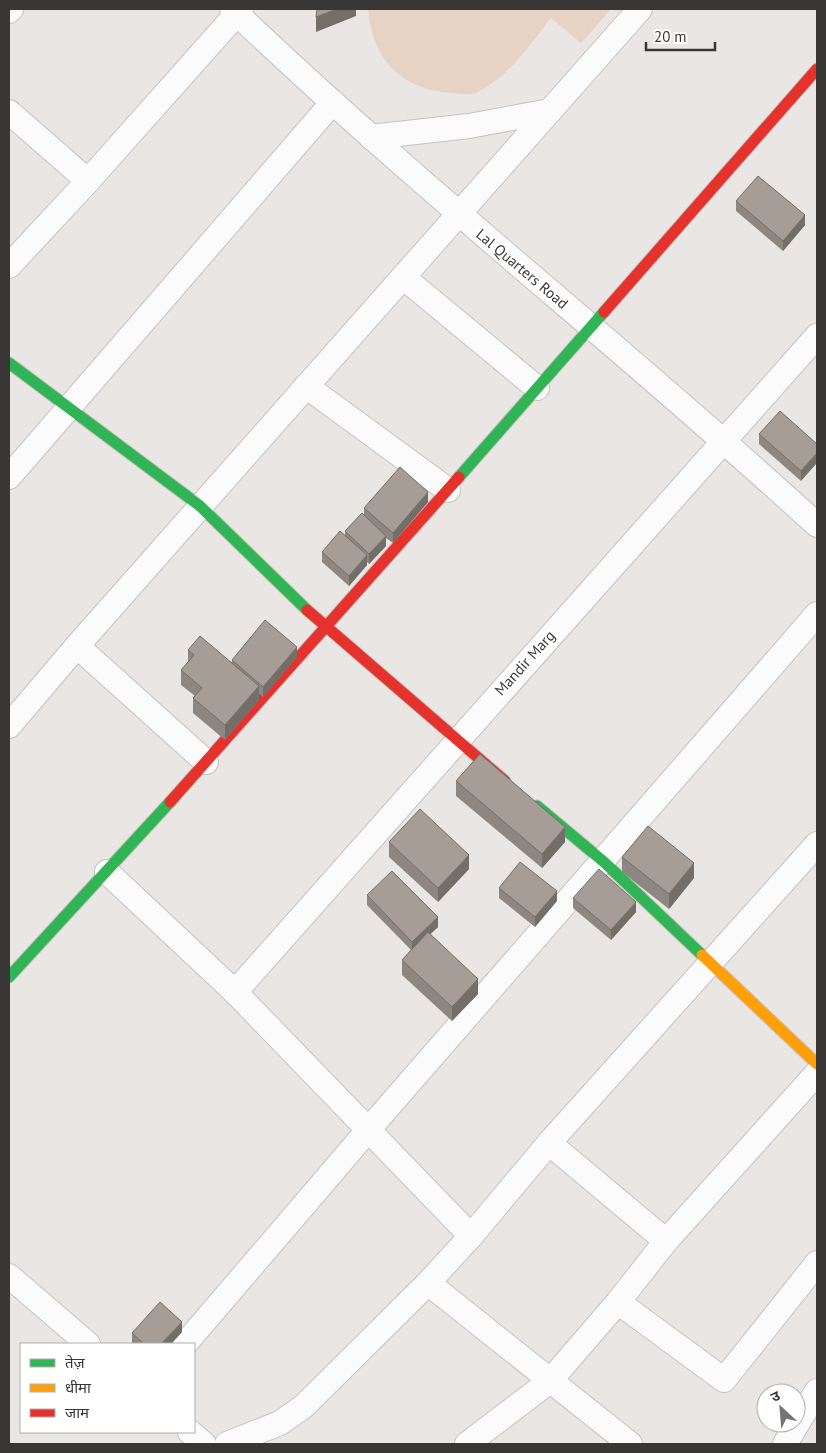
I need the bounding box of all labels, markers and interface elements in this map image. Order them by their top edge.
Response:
scale bar [646,20,715,52]
text: 20 m [654,27,687,46]
street label: Lal Quarters Road [472,225,572,313]
street label: Mandir Marg [490,626,559,699]
legend [20,1343,195,1433]
text: तेज़ [65,1353,86,1372]
text: धीमा [65,1378,92,1397]
north arrow [756,1383,806,1433]
text: उ [768,1386,784,1406]
text: जाम [65,1403,90,1422]

